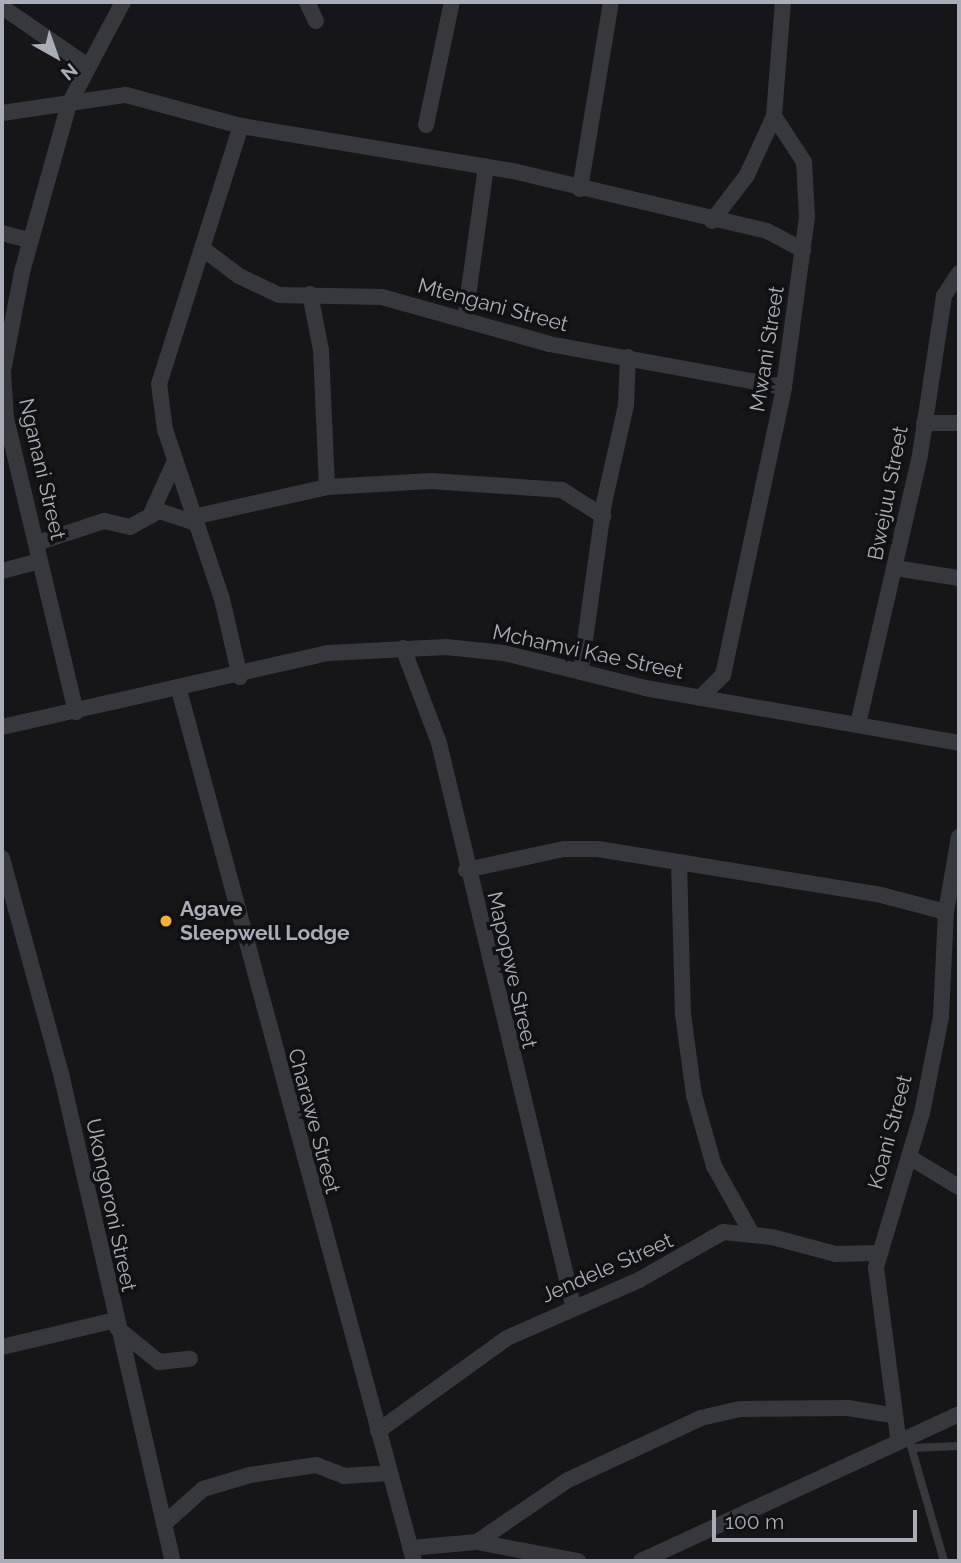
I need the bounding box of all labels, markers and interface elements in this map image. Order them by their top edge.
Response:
north arrow [21,21,91,91]
text: N [57,59,82,85]
street label: Mtengani Street [415,273,571,337]
street label: Mwani Street [745,284,789,414]
street label: Nganani Street [13,396,71,542]
street label: Bwejuu Street [863,424,913,562]
street label: Mchamvi Kae Street [490,619,686,685]
street label: Mapopwe Street [482,889,542,1051]
place label: Agave Sleepwell Lodge [180,896,350,946]
marker: Agave Sleepwell Lodge [158,913,174,929]
street label: Charawe Street [283,1046,345,1196]
street label: Koani Street [863,1072,917,1192]
street label: Ukongoroni Street [80,1116,142,1294]
street label: Jendele Street [537,1228,677,1308]
scale bar [716,1496,921,1540]
text: 100 m [725,1509,784,1534]

